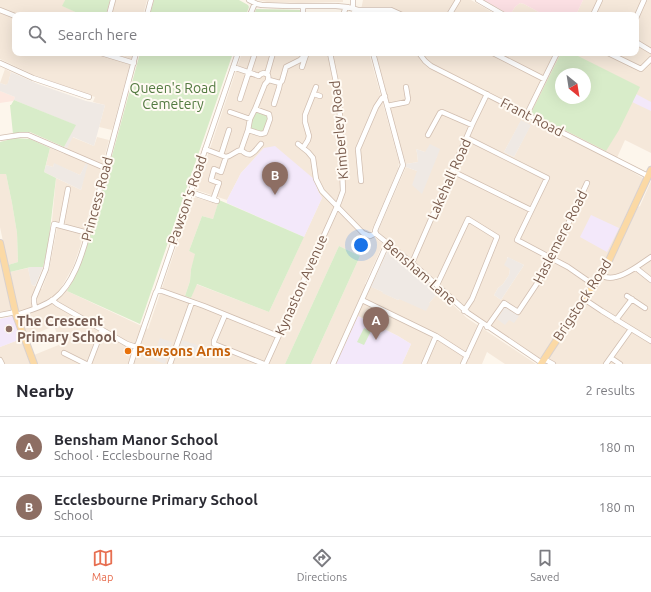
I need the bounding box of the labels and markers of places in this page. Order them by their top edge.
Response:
pin: B [262,162,288,195]
pin: A [363,307,389,340]
place label: The Crescent Primary School [17,313,116,345]
marker: The Crescent Primary School [4,324,14,334]
place label: Pawsons Arms [136,343,231,359]
marker: Pawsons Arms [123,346,133,356]

